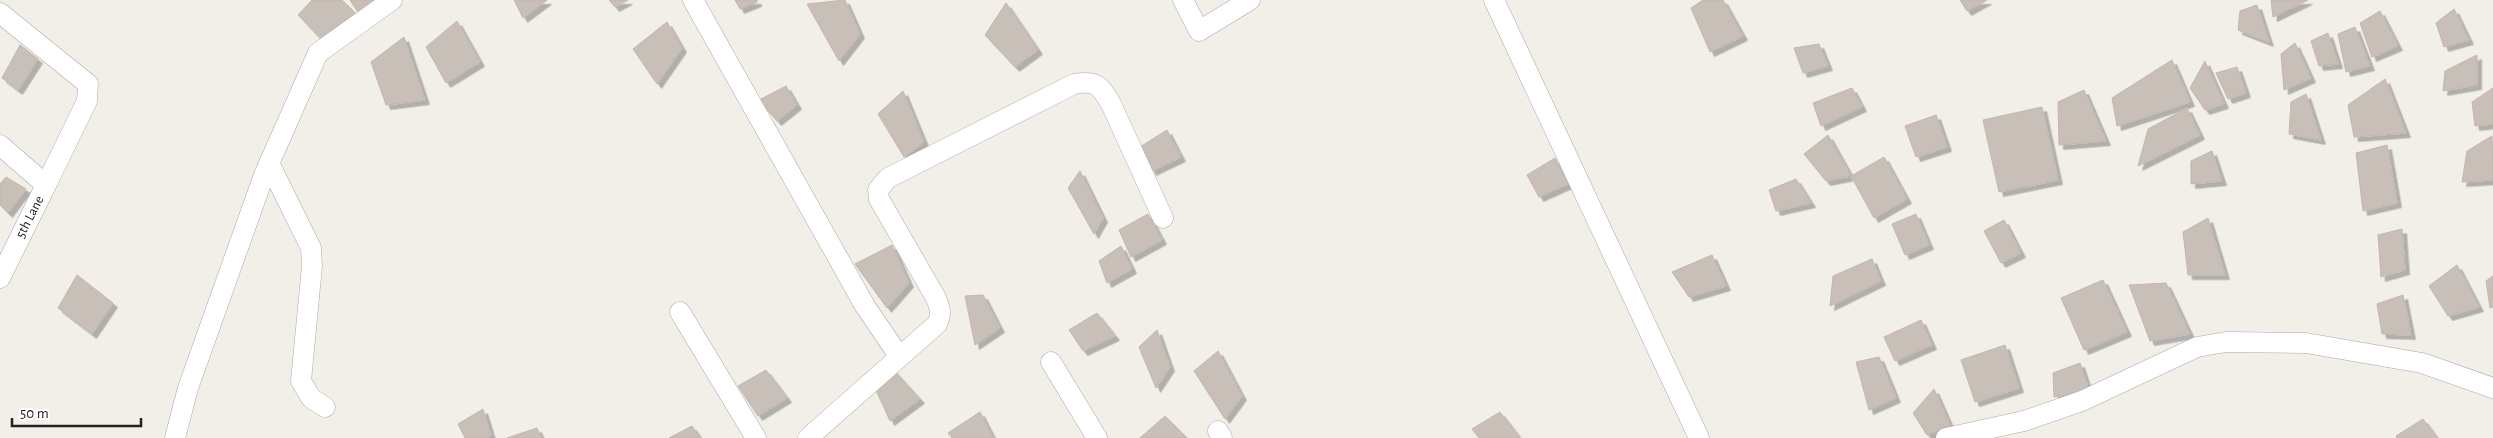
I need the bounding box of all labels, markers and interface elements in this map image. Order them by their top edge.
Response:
street label: 5th Lane [13,193,47,241]
scale bar [12,396,141,428]
text: 50 m [20,406,49,421]

